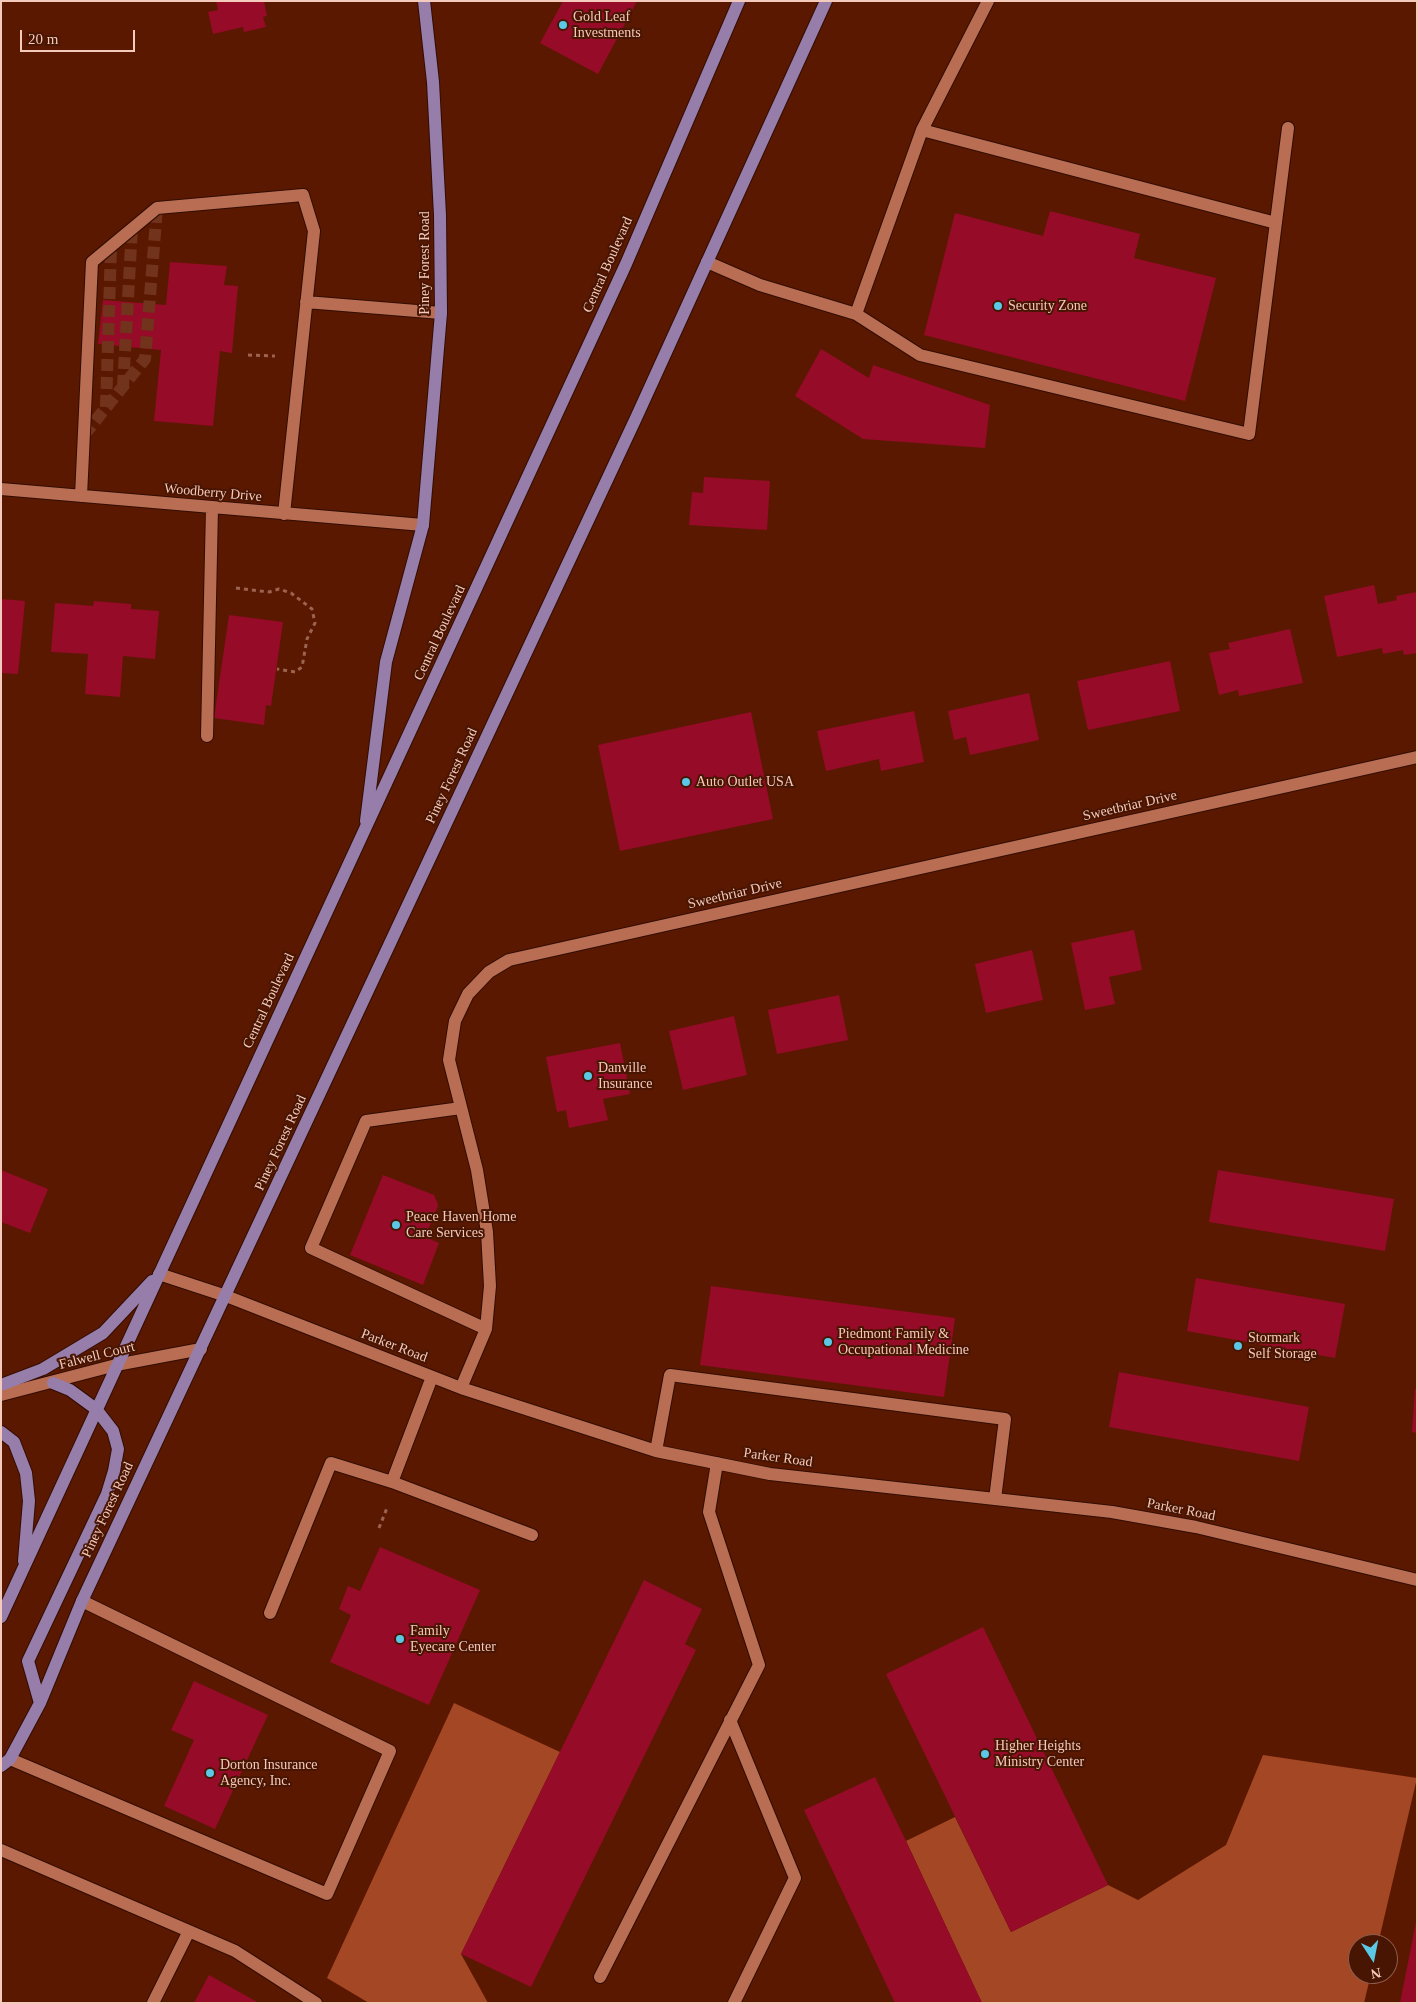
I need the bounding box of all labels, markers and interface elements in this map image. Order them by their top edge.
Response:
place label: Gold Leaf Investments [573,9,641,41]
marker: Gold Leaf Investments [557,19,569,31]
scale bar [22,20,138,52]
text: 20 m [28,31,58,47]
street label: Piney Forest Road [417,211,433,315]
street label: Central Boulevard [579,215,637,315]
place label: Security Zone [1008,298,1087,314]
marker: Security Zone [992,300,1004,312]
street label: Woodberry Drive [163,480,263,506]
street label: Central Boulevard [411,583,469,683]
street label: Piney Forest Road [423,726,481,826]
place label: Auto Outlet USA [696,774,794,790]
marker: Auto Outlet USA [680,776,692,788]
street label: Sweetbriar Drive [1081,787,1179,825]
street label: Sweetbriar Drive [686,875,784,913]
street label: Central Boulevard [240,951,298,1051]
place label: Danville Insurance [598,1060,652,1092]
marker: Danville Insurance [582,1070,594,1082]
street label: Piney Forest Road [252,1093,310,1193]
place label: Peace Haven Home Care Services [406,1209,516,1242]
marker: Peace Haven Home Care Services [390,1219,402,1231]
street label: Parker Road [359,1326,429,1366]
place label: Piedmont Family & Occupational Medicine [838,1326,969,1358]
place label: Stormark Self Storage [1248,1330,1317,1362]
marker: Piedmont Family & Occupational Medicine [822,1336,834,1348]
street label: Falwell Court [57,1338,137,1374]
marker: Stormark Self Storage [1232,1340,1244,1352]
street label: Parker Road [742,1445,814,1471]
street label: Piney Forest Road [79,1460,137,1560]
street label: Parker Road [1145,1495,1217,1525]
place label: Family Eyecare Center [410,1623,496,1655]
marker: Family Eyecare Center [394,1633,406,1645]
place label: Higher Heights Ministry Center [995,1738,1084,1770]
marker: Higher Heights Ministry Center [979,1748,991,1760]
place label: Dorton Insurance Agency, Inc. [220,1757,318,1790]
marker: Dorton Insurance Agency, Inc. [204,1767,216,1779]
north arrow [1348,1934,1398,1984]
text: N [1369,1965,1382,1982]

